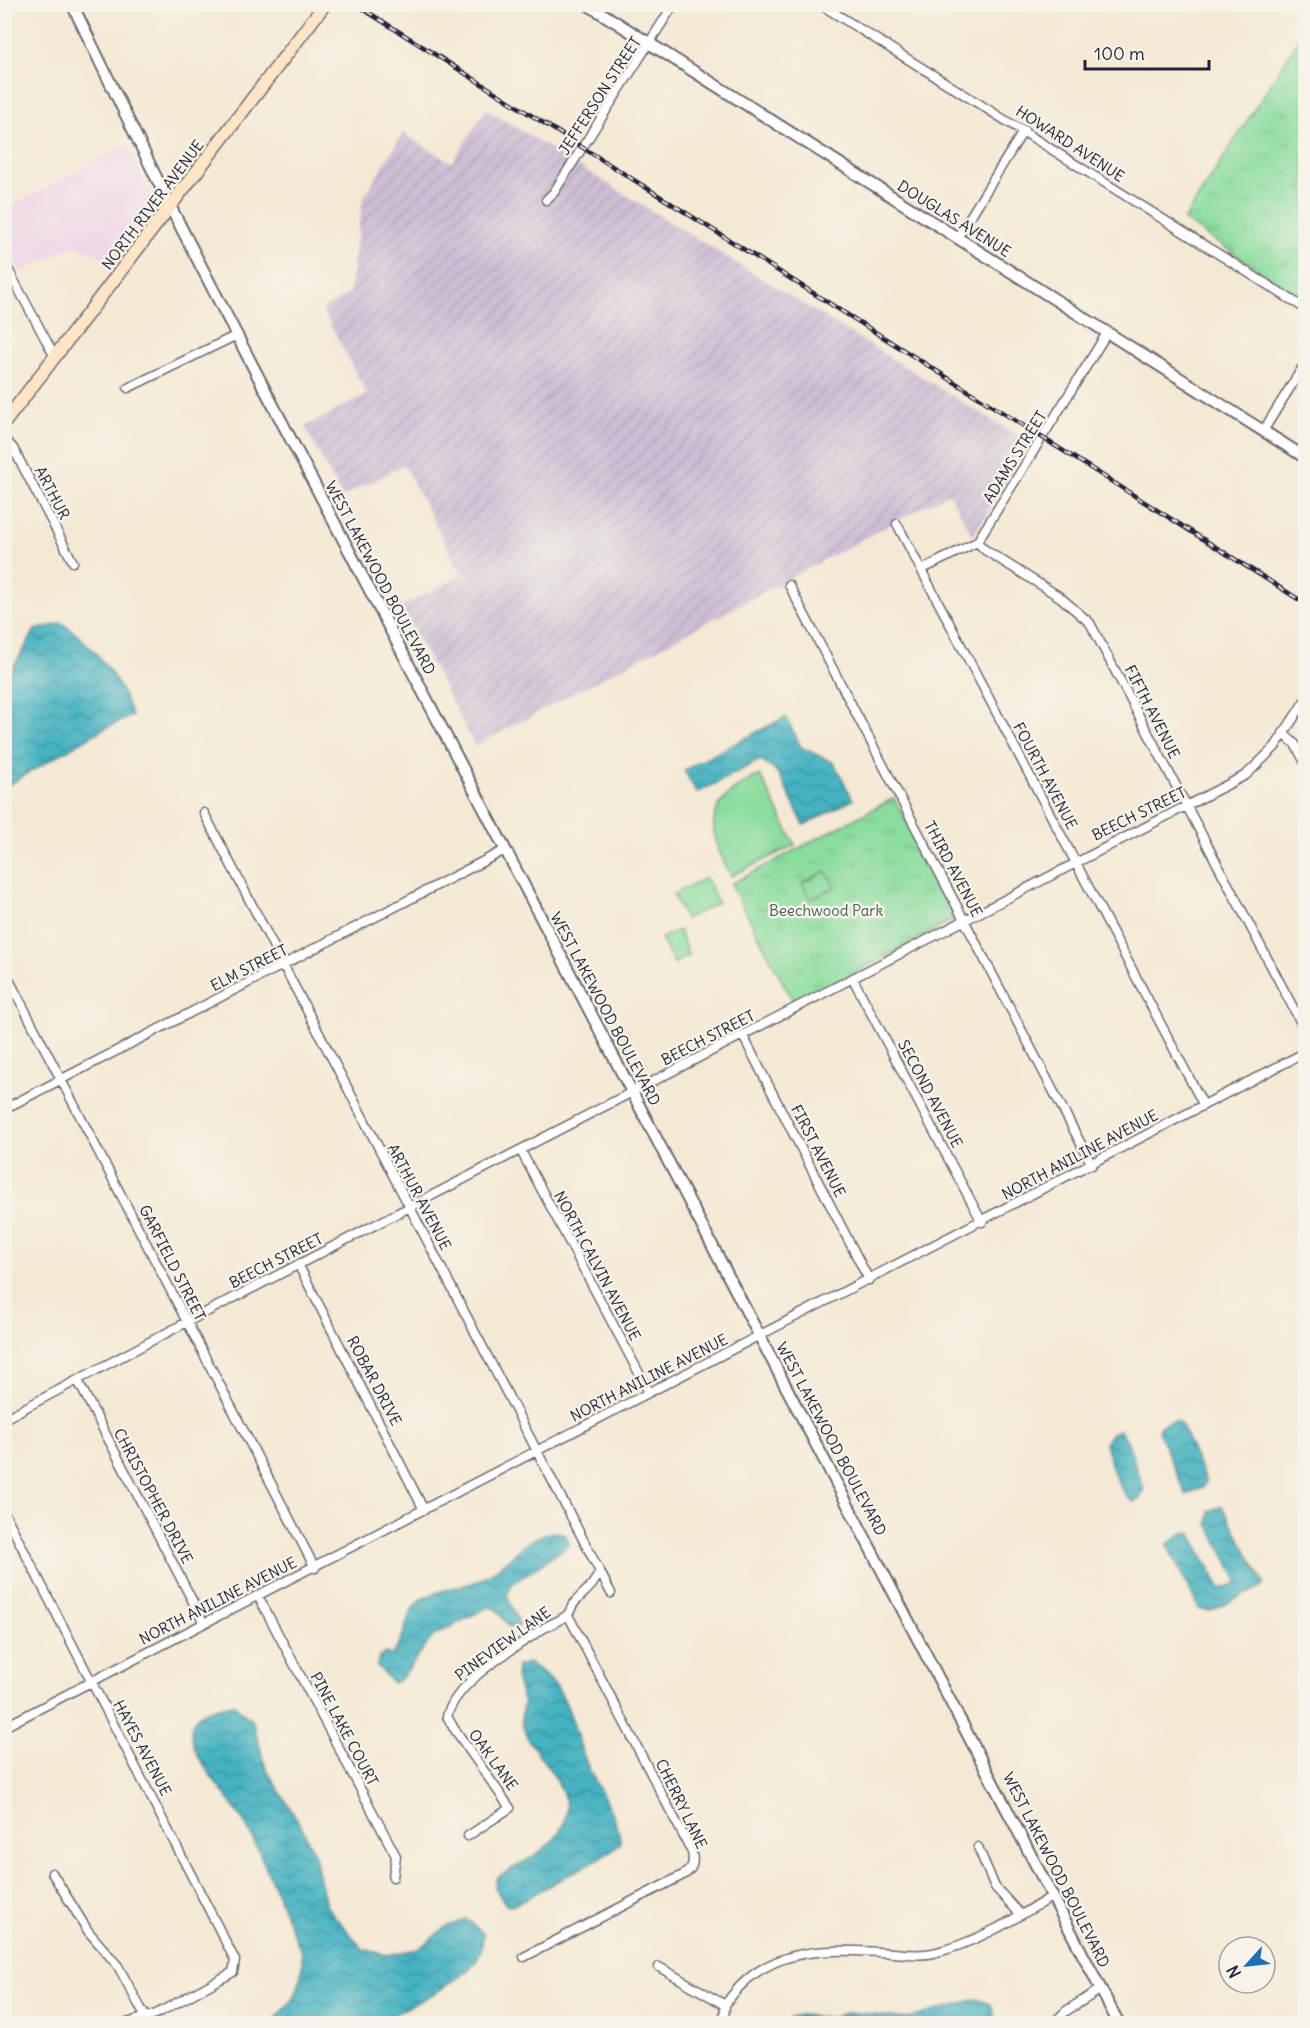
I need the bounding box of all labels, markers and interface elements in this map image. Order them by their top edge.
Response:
street label: JEFFERSON STREET [554,33,645,158]
scale bar [1085,33,1210,71]
text: 100 m [1094,42,1145,65]
street label: HOWARD AVENUE [1012,101,1128,186]
street label: NORTH RIVER AVENUE [98,136,208,273]
street label: DOUGLAS AVENUE [894,176,1014,261]
street label: ADAMS STREET [979,407,1051,506]
street label: ARTHUR [31,463,74,523]
street label: WEST LAKEWOOD BOULEVARD [321,478,440,678]
street label: FIFTH AVENUE [1121,662,1184,762]
street label: FOURTH AVENUE [1009,719,1082,833]
street label: BEECH STREET [1089,783,1189,845]
street label: THIRD AVENUE [920,818,987,920]
park label: Beechwood Park [769,901,883,920]
street label: WEST LAKEWOOD BOULEVARD [546,909,665,1109]
street label: ELM STREET [207,940,291,995]
street label: BEECH STREET [658,1006,758,1069]
street label: SECOND AVENUE [894,1037,967,1151]
street label: FIRST AVENUE [787,1101,850,1200]
street label: NORTH ANILINE AVENUE [998,1105,1161,1204]
street label: ARTHUR AVENUE [383,1140,456,1253]
street label: NORTH CALVIN AVENUE [550,1188,645,1344]
street label: GARFIELD STREET [135,1202,210,1324]
street label: BEECH STREET [226,1229,326,1292]
street label: NORTH ANILINE AVENUE [567,1329,731,1426]
street label: ROBAR DRIVE [343,1333,406,1429]
street label: WEST LAKEWOOD BOULEVARD [772,1339,891,1539]
street label: CHRISTOPHER DRIVE [110,1425,197,1567]
street label: NORTH ANILINE AVENUE [136,1552,300,1649]
street label: PINEVIEW LANE [451,1602,554,1685]
street label: PINE LAKE COURT [306,1669,382,1789]
street label: HAYES AVENUE [109,1697,176,1799]
street label: OAK LANE [465,1725,522,1794]
street label: CHERRY LANE [652,1756,711,1852]
street label: WEST LAKEWOOD BOULEVARD [999,1769,1114,1970]
north arrow [1217,1935,1277,1995]
text: N [1222,1962,1245,1981]

